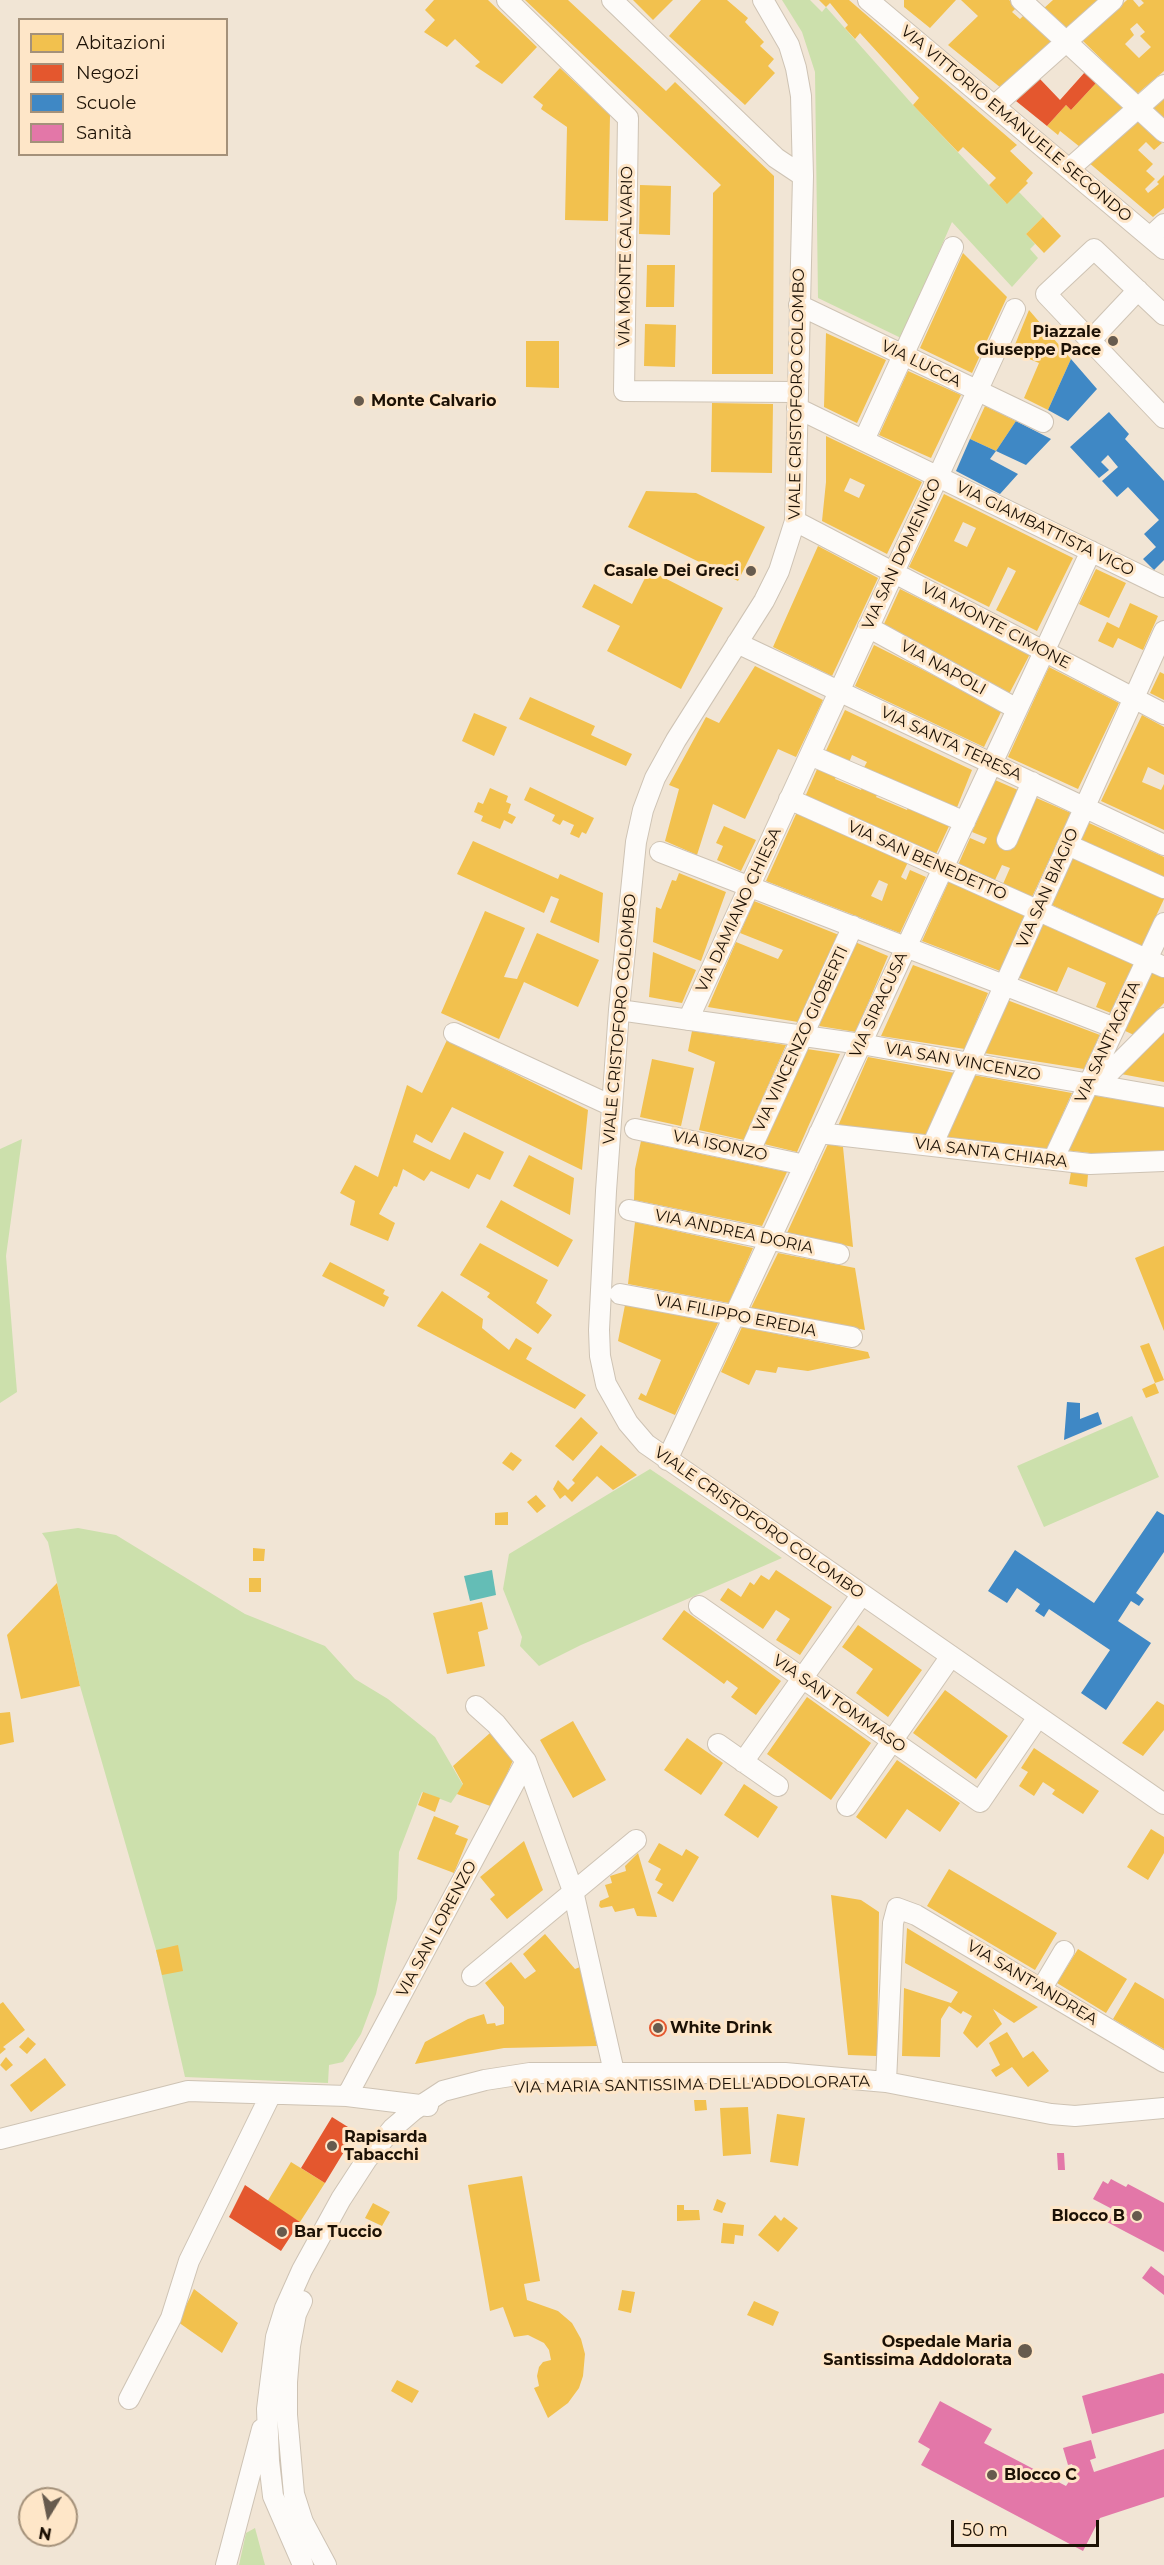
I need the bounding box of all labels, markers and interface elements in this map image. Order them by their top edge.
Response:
legend [18,18,228,156]
street label: VIA VITTORIO EMANUELE SECONDO [897,22,1135,226]
text: Abitazioni [76,32,166,54]
text: Negozi [76,62,139,84]
text: Scuole [76,92,136,114]
text: Sanità [76,122,132,144]
street label: VIA MONTE CALVARIO [615,166,637,346]
street label: VIALE CRISTOFORO COLOMBO [785,268,809,520]
place label: Piazzale Giuseppe Pace [977,322,1101,360]
marker: Piazzale Giuseppe Pace [1106,334,1120,348]
street label: VIA LUCCA [878,336,964,392]
place label: Monte Calvario [371,391,497,411]
marker: Monte Calvario [352,394,366,408]
street label: VIA SAN DOMENICO [859,475,945,633]
street label: VIA GIAMBATTISTA VICO [953,478,1137,580]
place label: Casale Dei Greci [604,561,739,581]
marker: Casale Dei Greci [744,564,758,578]
street label: VIA MONTE CIMONE [918,579,1074,673]
street label: VIA NAPOLI [897,637,989,699]
street label: VIA SANTA TERESA [877,703,1025,785]
street label: VIA SAN BENEDETTO [844,817,1010,905]
street label: VIA DAMIANO CHIESA [692,825,786,995]
street label: VIA SAN BIAGIO [1013,825,1083,951]
street label: VIALE CRISTOFORO COLOMBO [599,893,641,1145]
street label: VIA VINCENZO GIOBERTI [750,943,852,1135]
street label: VIA SIRACUSA [846,949,912,1061]
street label: VIA SANT'AGATA [1071,978,1145,1106]
street label: VIA SAN VINCENZO [884,1039,1042,1085]
street label: VIA ISONZO [671,1127,769,1165]
street label: VIA SANTA CHIARA [914,1134,1068,1172]
street label: VIA ANDREA DORIA [653,1206,815,1258]
street label: VIA FILIPPO EREDIA [654,1291,818,1341]
street label: VIALE CRISTOFORO COLOMBO [650,1443,868,1603]
street label: VIA SAN TOMMASO [769,1651,909,1757]
street label: VIA SAN LORENZO [393,1858,481,2000]
street label: VIA SANT'ANDREA [963,1936,1101,2030]
place label: White Drink [670,2018,772,2038]
marker: White Drink [651,2021,665,2035]
street label: VIA MARIA SANTISSIMA DELL'ADDOLORATA [514,2072,870,2098]
place label: Rapisarda Tabacchi [344,2127,427,2165]
marker: Rapisarda Tabacchi [325,2139,339,2153]
place label: Blocco B [1052,2206,1125,2226]
marker: Blocco B [1130,2209,1144,2223]
place label: Bar Tuccio [294,2222,382,2242]
marker: Bar Tuccio [275,2225,289,2239]
place label: Ospedale Maria Santissima Addolorata [823,2332,1012,2370]
marker: Ospedale Maria Santissima Addolorata [1016,2342,1034,2360]
place label: Blocco C [1004,2465,1077,2485]
marker: Blocco C [985,2468,999,2482]
north arrow [18,2487,78,2547]
scale bar [954,2508,1102,2546]
text: 50 m [962,2519,1008,2541]
text: N [37,2523,53,2544]

